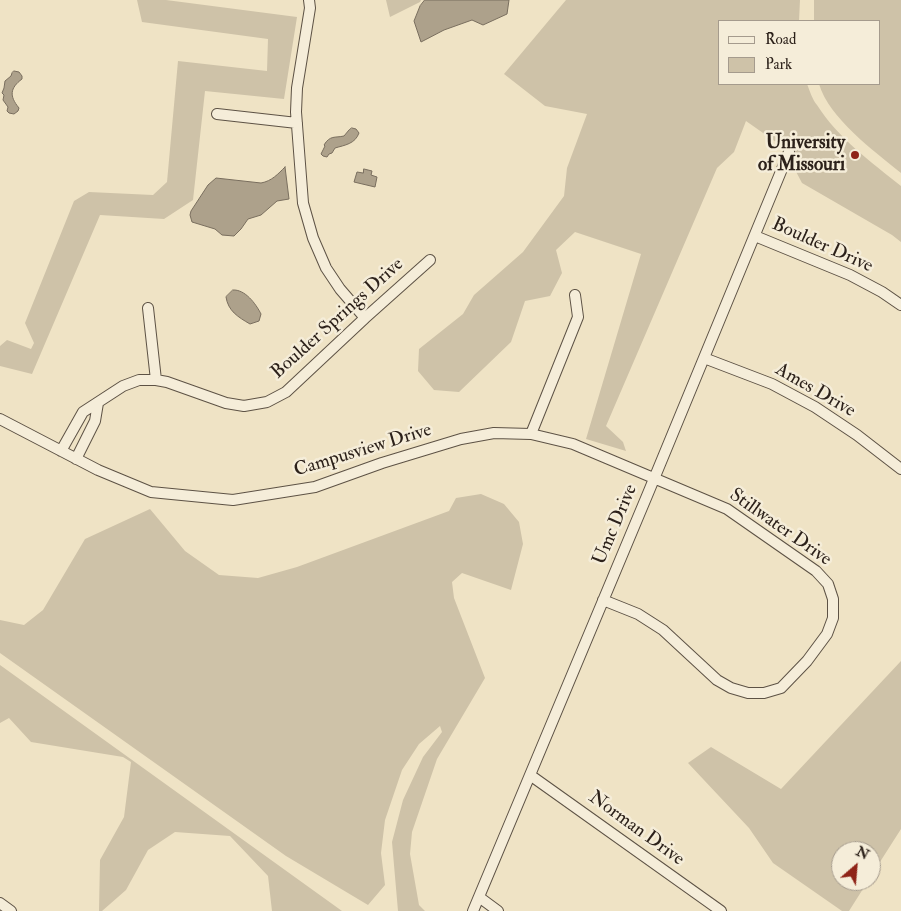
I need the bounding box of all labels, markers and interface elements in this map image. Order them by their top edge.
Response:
legend [718,20,881,85]
text: Road [765,30,796,49]
text: Park [765,55,792,74]
place label: University of Missouri [758,133,845,177]
marker: University of Missouri [849,149,861,161]
street label: Boulder Drive [768,214,876,278]
street label: Boulder Springs Drive [267,254,409,384]
street label: Ames Drive [771,359,859,423]
street label: Campusview Drive [292,419,434,483]
street label: Umc Drive [589,481,643,569]
street label: Stillwater Drive [725,484,835,572]
street label: Norman Drive [584,787,688,871]
north arrow [831,841,881,891]
text: N [853,843,872,863]

